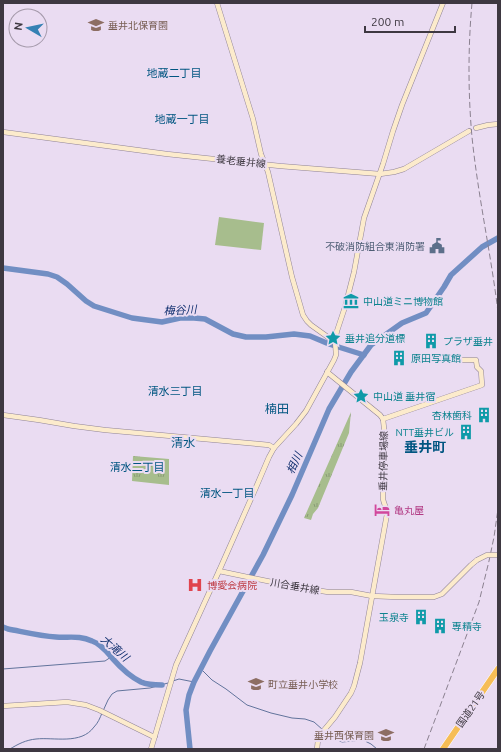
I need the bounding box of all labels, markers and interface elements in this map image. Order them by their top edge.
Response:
north arrow [8,8,48,48]
scale bar [365,8,455,34]
text: 200 m [371,15,404,28]
school or university icon: 垂井北保育園 [87,16,105,34]
place label: 垂井北保育園 [108,20,168,31]
text: N [12,21,25,31]
district label: 地蔵二丁目 [147,67,202,79]
district label: 地蔵一丁目 [155,113,210,125]
street label: 養老垂井線 [216,153,266,170]
public building icon: 不破消防組合東消防署 [428,237,446,255]
place label: 不破消防組合東消防署 [325,241,425,252]
museum icon: 中山道ミニ博物館 [342,292,360,310]
place label: 中山道ミニ博物館 [363,296,443,307]
water label: 梅谷川 [163,303,198,317]
place icon: 垂井追分道標 [324,329,342,347]
building icon: プラザ垂井 [422,332,440,350]
place label: 垂井追分道標 [345,333,405,344]
place label: プラザ垂井 [443,336,493,347]
building icon: 原田写真館 [390,349,408,367]
place label: 原田写真館 [411,353,461,364]
district label: 清水三丁目 [148,385,203,397]
place icon: 中山道 垂井宿 [352,387,370,405]
place label: 中山道 垂井宿 [373,391,435,402]
district label: 楠田 [265,402,289,415]
building icon: 杏林歯科 [475,406,493,424]
place label: 杏林歯科 [432,410,472,421]
building icon: NTT垂井ビル [457,423,475,441]
place label: NTT垂井ビル [396,427,454,438]
street label: 垂井停車場線 [377,431,390,491]
district label: 清水 [171,436,195,449]
district label: 垂井町 [404,439,446,455]
water label: 相川 [284,450,305,476]
district label: 清水二丁目 [110,461,165,473]
district label: 清水一丁目 [200,487,255,499]
hotel icon: 亀丸屋 [373,501,391,519]
place label: 亀丸屋 [394,505,424,516]
hospital icon: 博愛会病院 [186,576,204,594]
street label: 川合垂井線 [269,577,320,596]
place label: 博愛会病院 [207,580,257,591]
building icon: 玉泉寺 [412,608,430,626]
place label: 玉泉寺 [379,612,409,623]
building icon: 専精寺 [431,617,449,635]
place label: 専精寺 [452,621,482,632]
water label: 大滝川 [99,633,132,664]
school or university icon: 町立垂井小学校 [247,675,265,693]
place label: 町立垂井小学校 [268,679,338,690]
street label: 国道21号 [454,689,487,729]
school or university icon: 垂井西保育園 [377,726,395,744]
place label: 垂井西保育園 [314,730,374,741]

